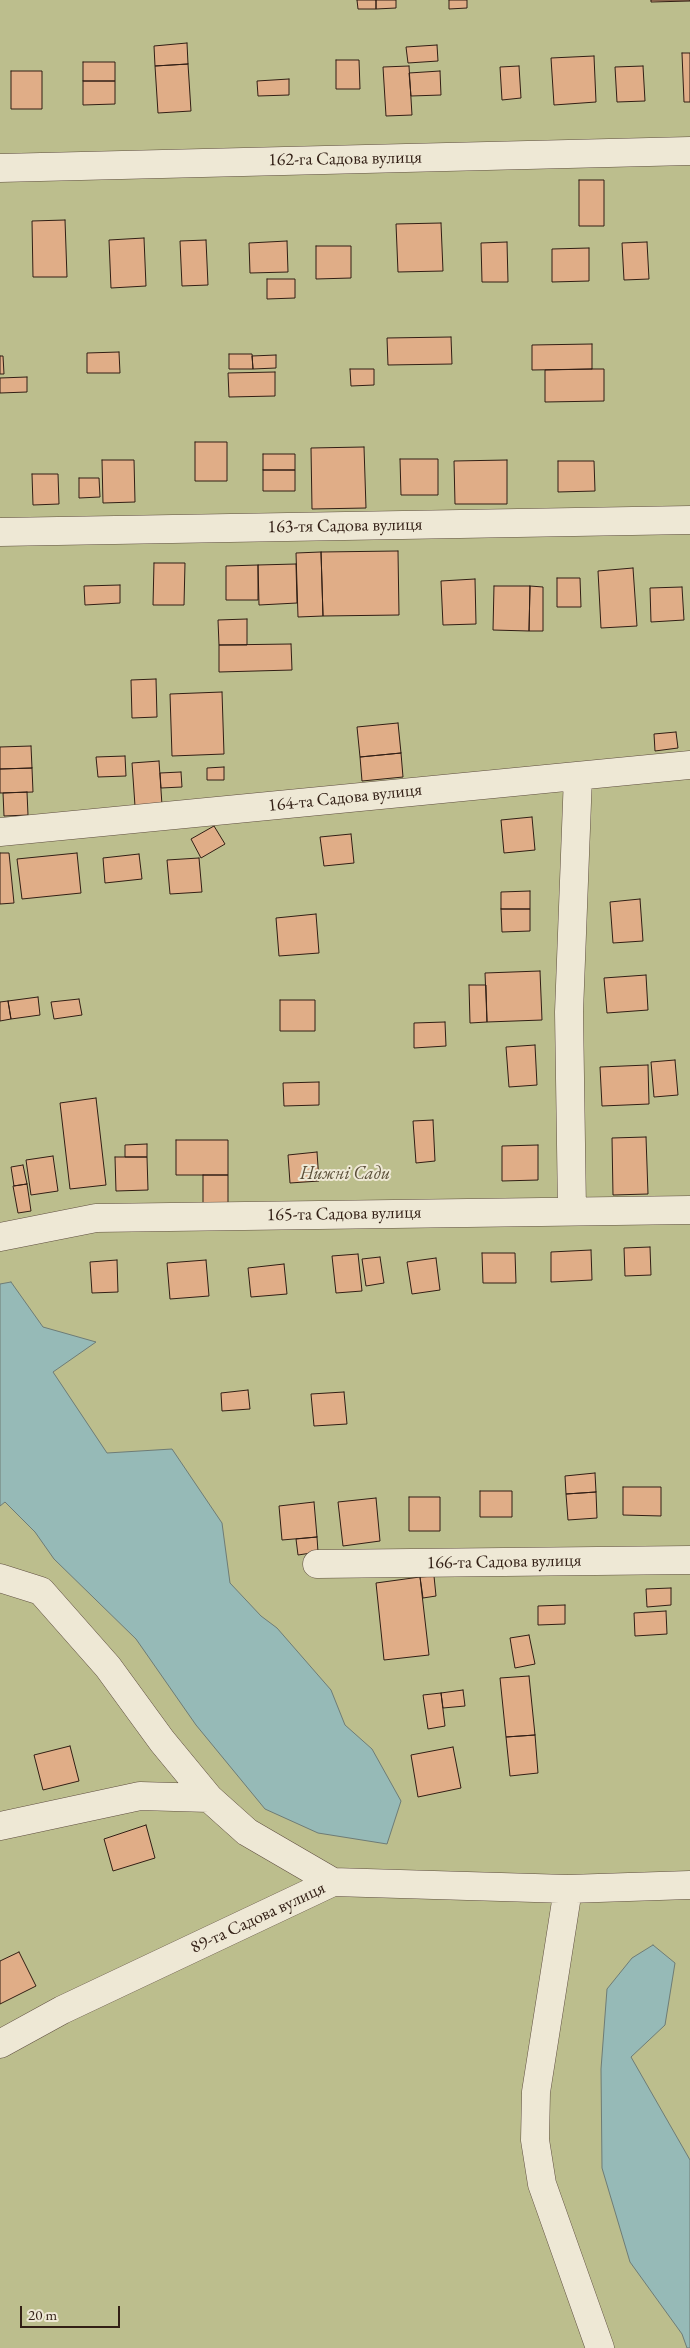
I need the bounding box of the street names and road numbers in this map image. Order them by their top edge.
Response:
street label: 162-га Садова вулиця [268,147,422,171]
street label: 163-тя Садова вулиця [267,514,423,538]
street label: 164-та Садова вулиця [267,779,423,817]
street label: 165-та Садова вулиця [266,1202,422,1226]
street label: 166-та Садова вулиця [426,1550,582,1574]
street label: 89-та Садова вулиця [187,1877,329,1959]

